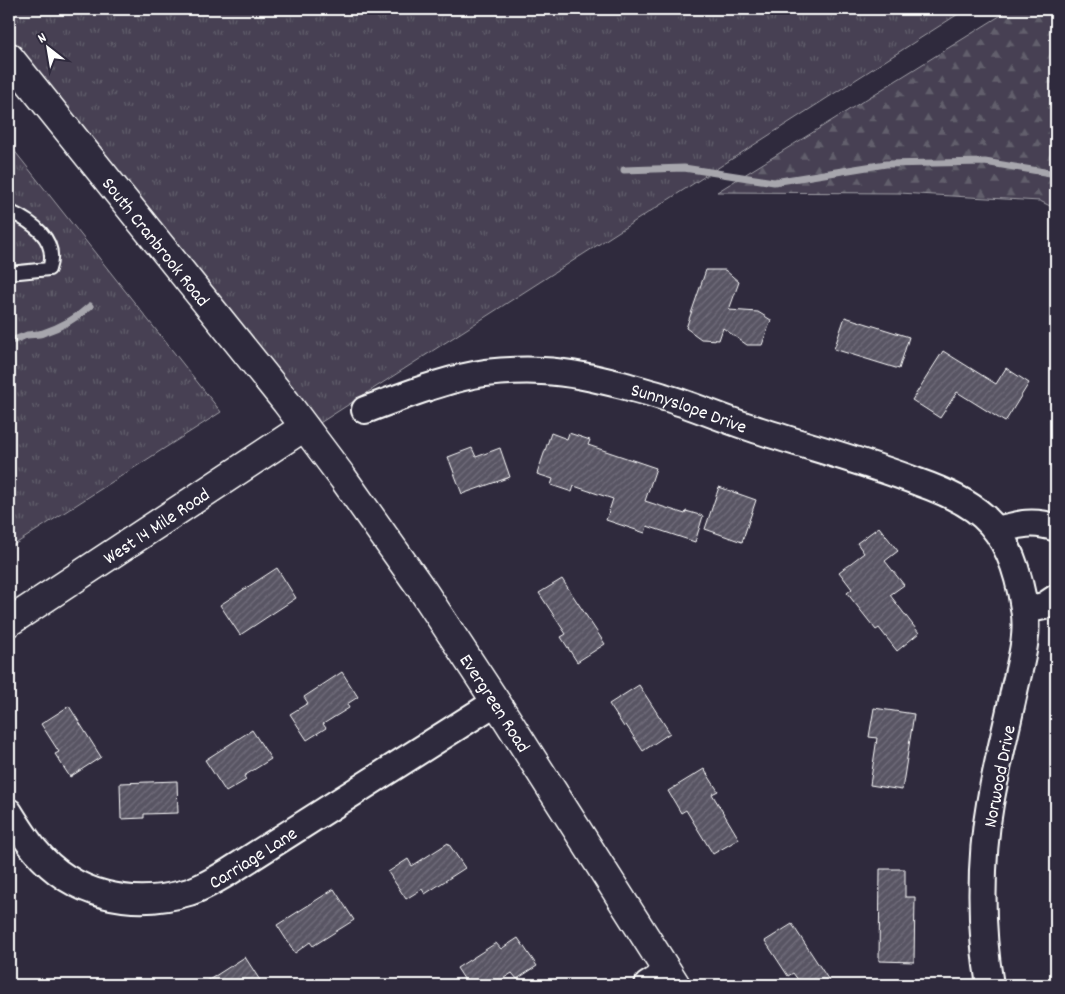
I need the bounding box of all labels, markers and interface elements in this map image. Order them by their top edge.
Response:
north arrow [22,22,72,72]
text: N [34,28,51,49]
street label: South Cranbrook Road [94,173,214,314]
street label: Sunnyslope Drive [627,378,750,442]
street label: West 14 Mile Road [99,483,216,573]
street label: Evergreen Road [451,650,535,759]
street label: Norwood Drive [978,723,1025,830]
street label: Carriage Lane [205,822,304,898]

